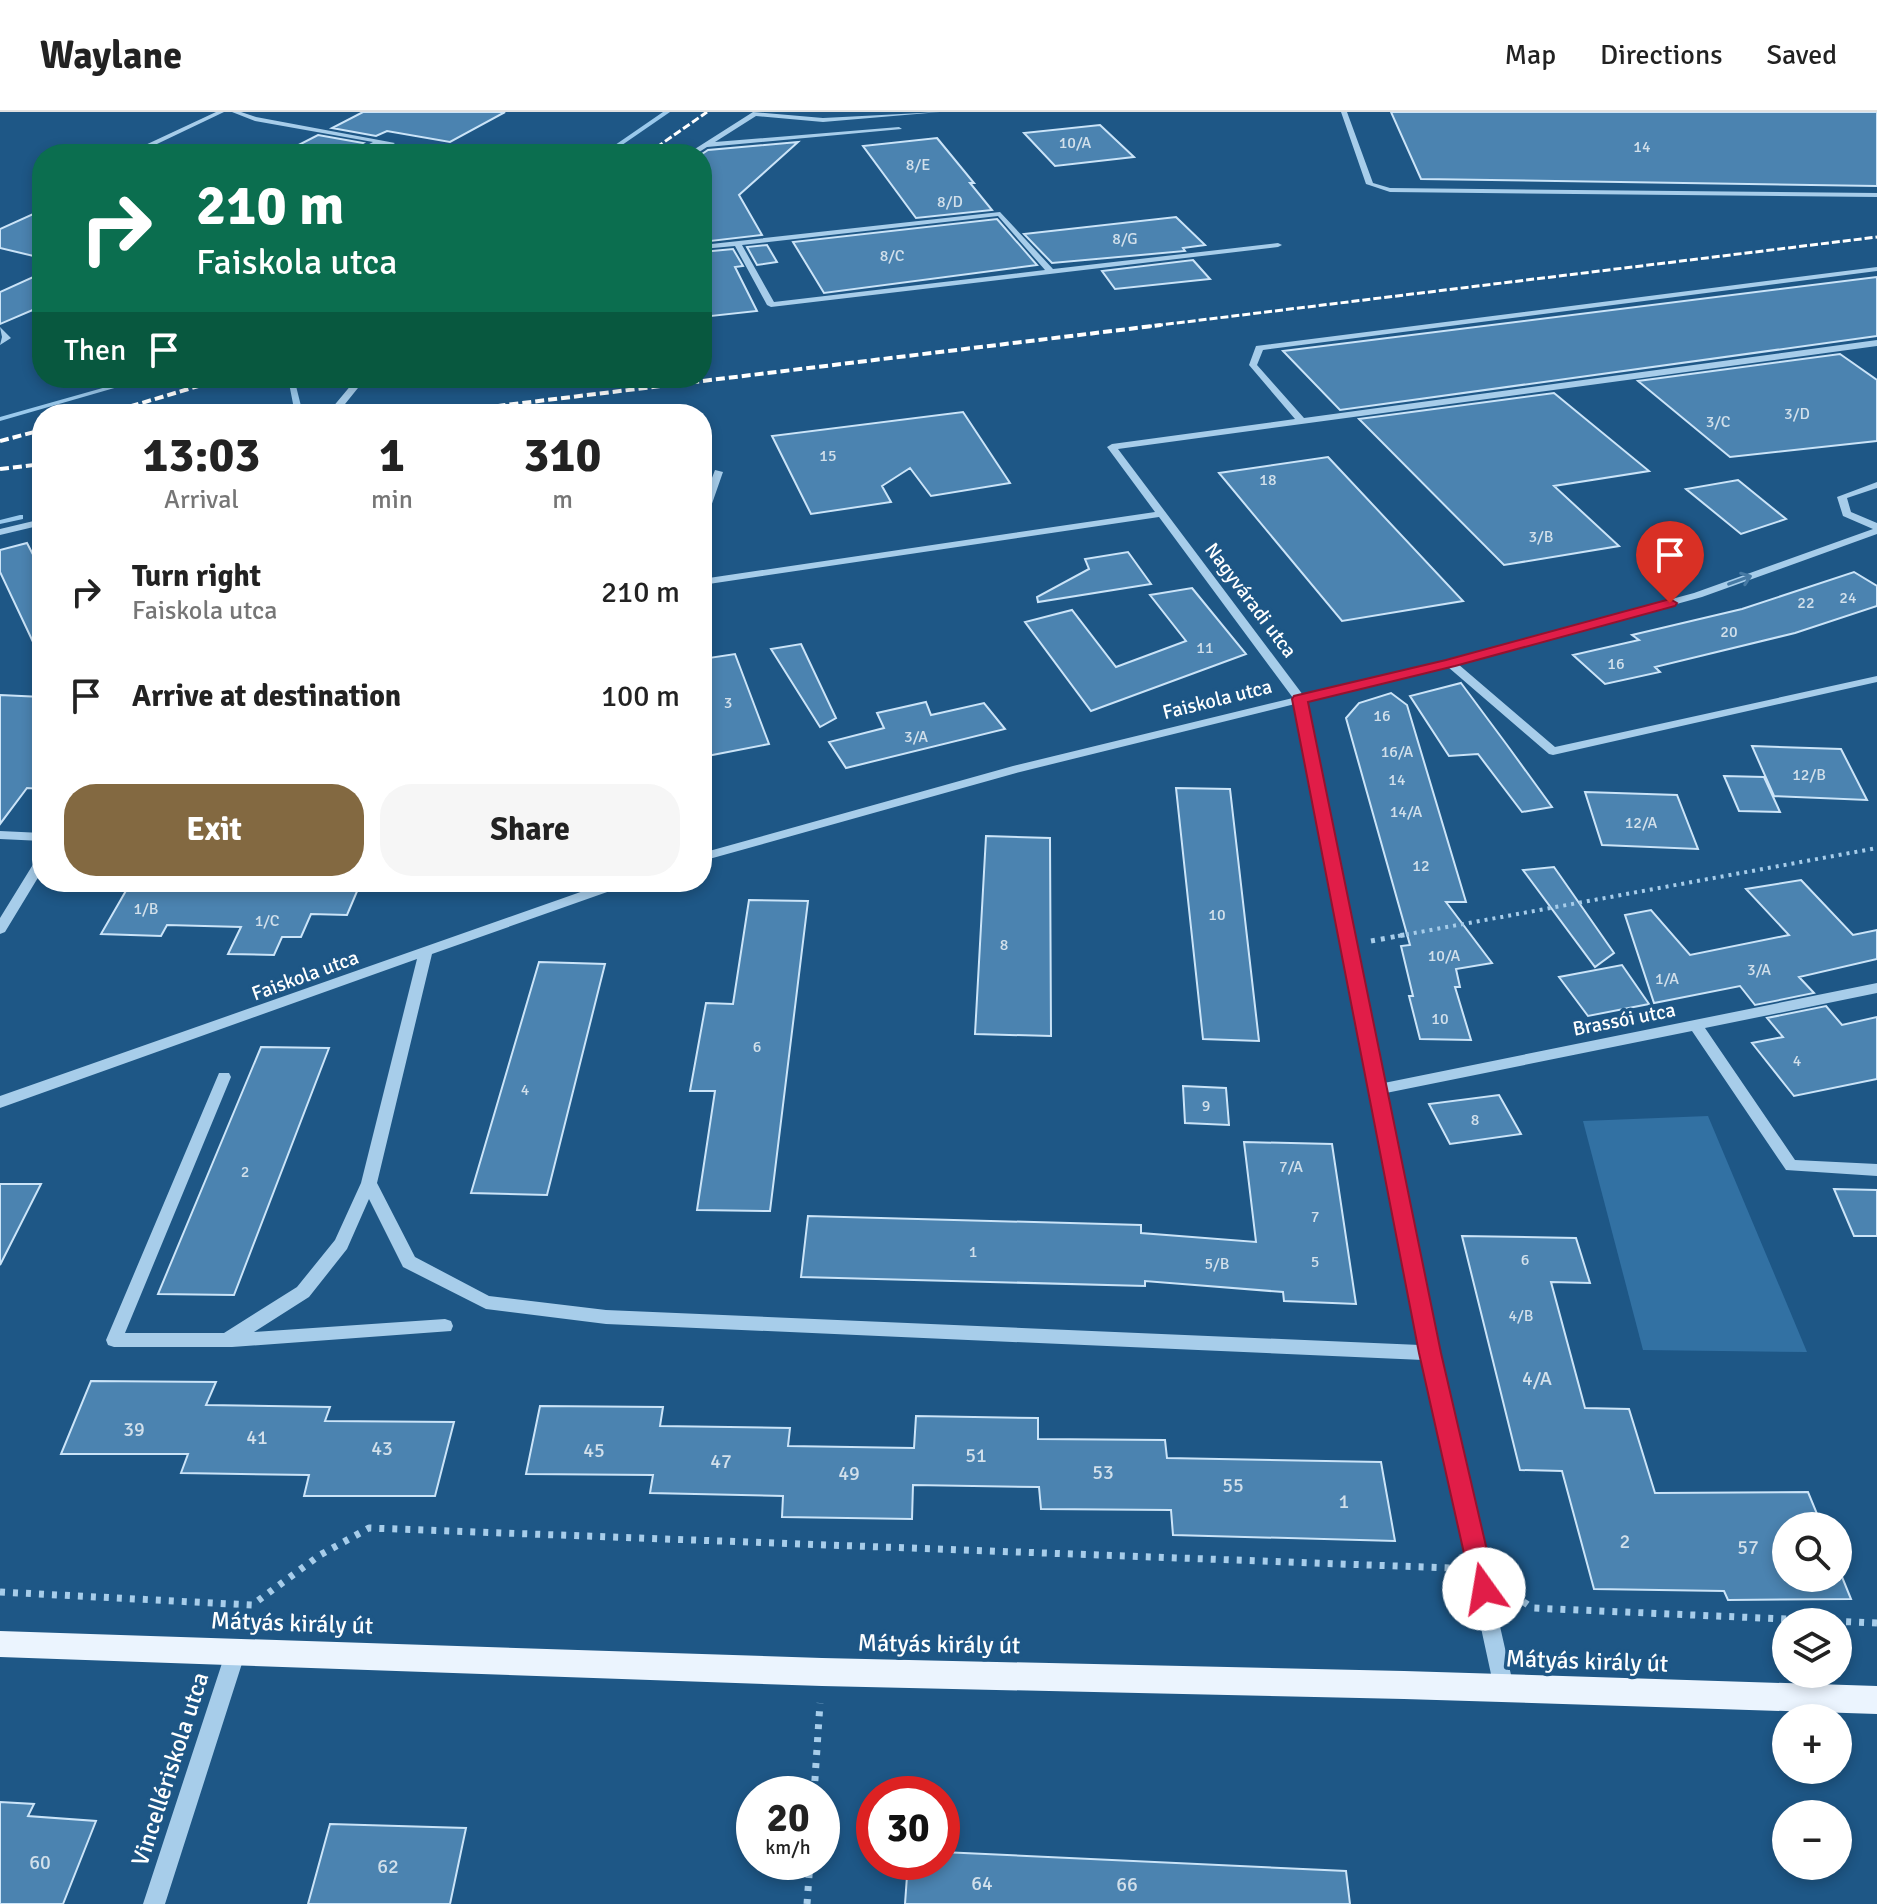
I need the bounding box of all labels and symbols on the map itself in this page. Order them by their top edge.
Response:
house number: 10/A [1059,133,1092,153]
house number: 14 [1633,137,1651,157]
house number: 8/E [906,155,930,175]
house number: 8/D [937,192,963,212]
house number: 8/G [1112,229,1138,249]
house number: 8/C [880,246,905,266]
house number: 3/D [1784,404,1810,424]
house number: 3/C [1706,412,1731,432]
house number: 15 [819,446,837,466]
house number: 18 [1259,470,1277,490]
pin [1636,521,1704,603]
house number: 3/B [1528,527,1554,547]
street label: Nagyváradi utca [1199,538,1302,663]
one-way arrow [1727,572,1752,587]
house number: 24 [1839,588,1857,608]
house number: 22 [1797,593,1815,613]
house number: 20 [1720,622,1738,642]
house number: 11 [1196,638,1214,658]
house number: 16 [1607,654,1625,674]
street label: Faiskola utca [1160,674,1274,725]
house number: 3 [724,693,732,713]
house number: 16 [1373,706,1391,726]
house number: 3/A [904,727,928,747]
house number: 16/A [1381,742,1414,762]
house number: 12/B [1792,765,1826,785]
house number: 14 [1388,770,1406,790]
house number: 14/A [1390,802,1423,822]
house number: 12/A [1625,813,1658,833]
house number: 12 [1412,856,1430,876]
house number: 1/B [133,899,159,919]
house number: 10 [1208,905,1226,925]
house number: 1/C [255,911,280,931]
house number: 8 [1000,935,1008,955]
street label: Faiskola utca [248,945,362,1006]
house number: 10/A [1428,946,1461,966]
house number: 3/A [1747,960,1771,980]
house number: 1/A [1655,969,1679,989]
street label: Brassói utca [1571,997,1678,1042]
house number: 10 [1431,1009,1449,1029]
house number: 6 [753,1037,761,1057]
house number: 4 [1793,1051,1802,1071]
house number: 4 [521,1080,530,1100]
house number: 9 [1202,1096,1210,1116]
house number: 8 [1471,1110,1479,1130]
house number: 7/A [1279,1157,1303,1177]
house number: 2 [241,1162,249,1182]
house number: 7 [1311,1207,1319,1227]
house number: 1 [969,1242,977,1262]
house number: 6 [1521,1250,1529,1270]
house number: 5 [1311,1252,1319,1272]
house number: 5/B [1204,1254,1230,1274]
house number: 4/B [1508,1306,1534,1326]
house number: 4/A [1522,1366,1552,1391]
house number: 39 [123,1417,145,1442]
house number: 41 [246,1425,268,1450]
house number: 43 [371,1436,393,1461]
house number: 45 [583,1438,605,1463]
house number: 51 [965,1443,987,1468]
house number: 47 [710,1449,732,1474]
house number: 53 [1092,1460,1114,1485]
house number: 49 [838,1461,860,1486]
house number: 55 [1222,1473,1244,1498]
house number: 1 [1339,1489,1349,1514]
house number: 2 [1620,1529,1630,1554]
house number: 57 [1737,1535,1759,1560]
position arrow [1442,1547,1526,1631]
street label: Mátyás király út [210,1605,374,1641]
street label: Mátyás király út [857,1628,1021,1660]
street label: Mátyás király út [1505,1643,1669,1679]
street label: Vincellériskola utca [125,1668,215,1870]
speed limit sign: 30 [856,1776,960,1880]
house number: 60 [29,1850,51,1875]
house number: 62 [377,1854,399,1879]
house number: 64 [971,1871,993,1896]
house number: 66 [1116,1872,1138,1897]

